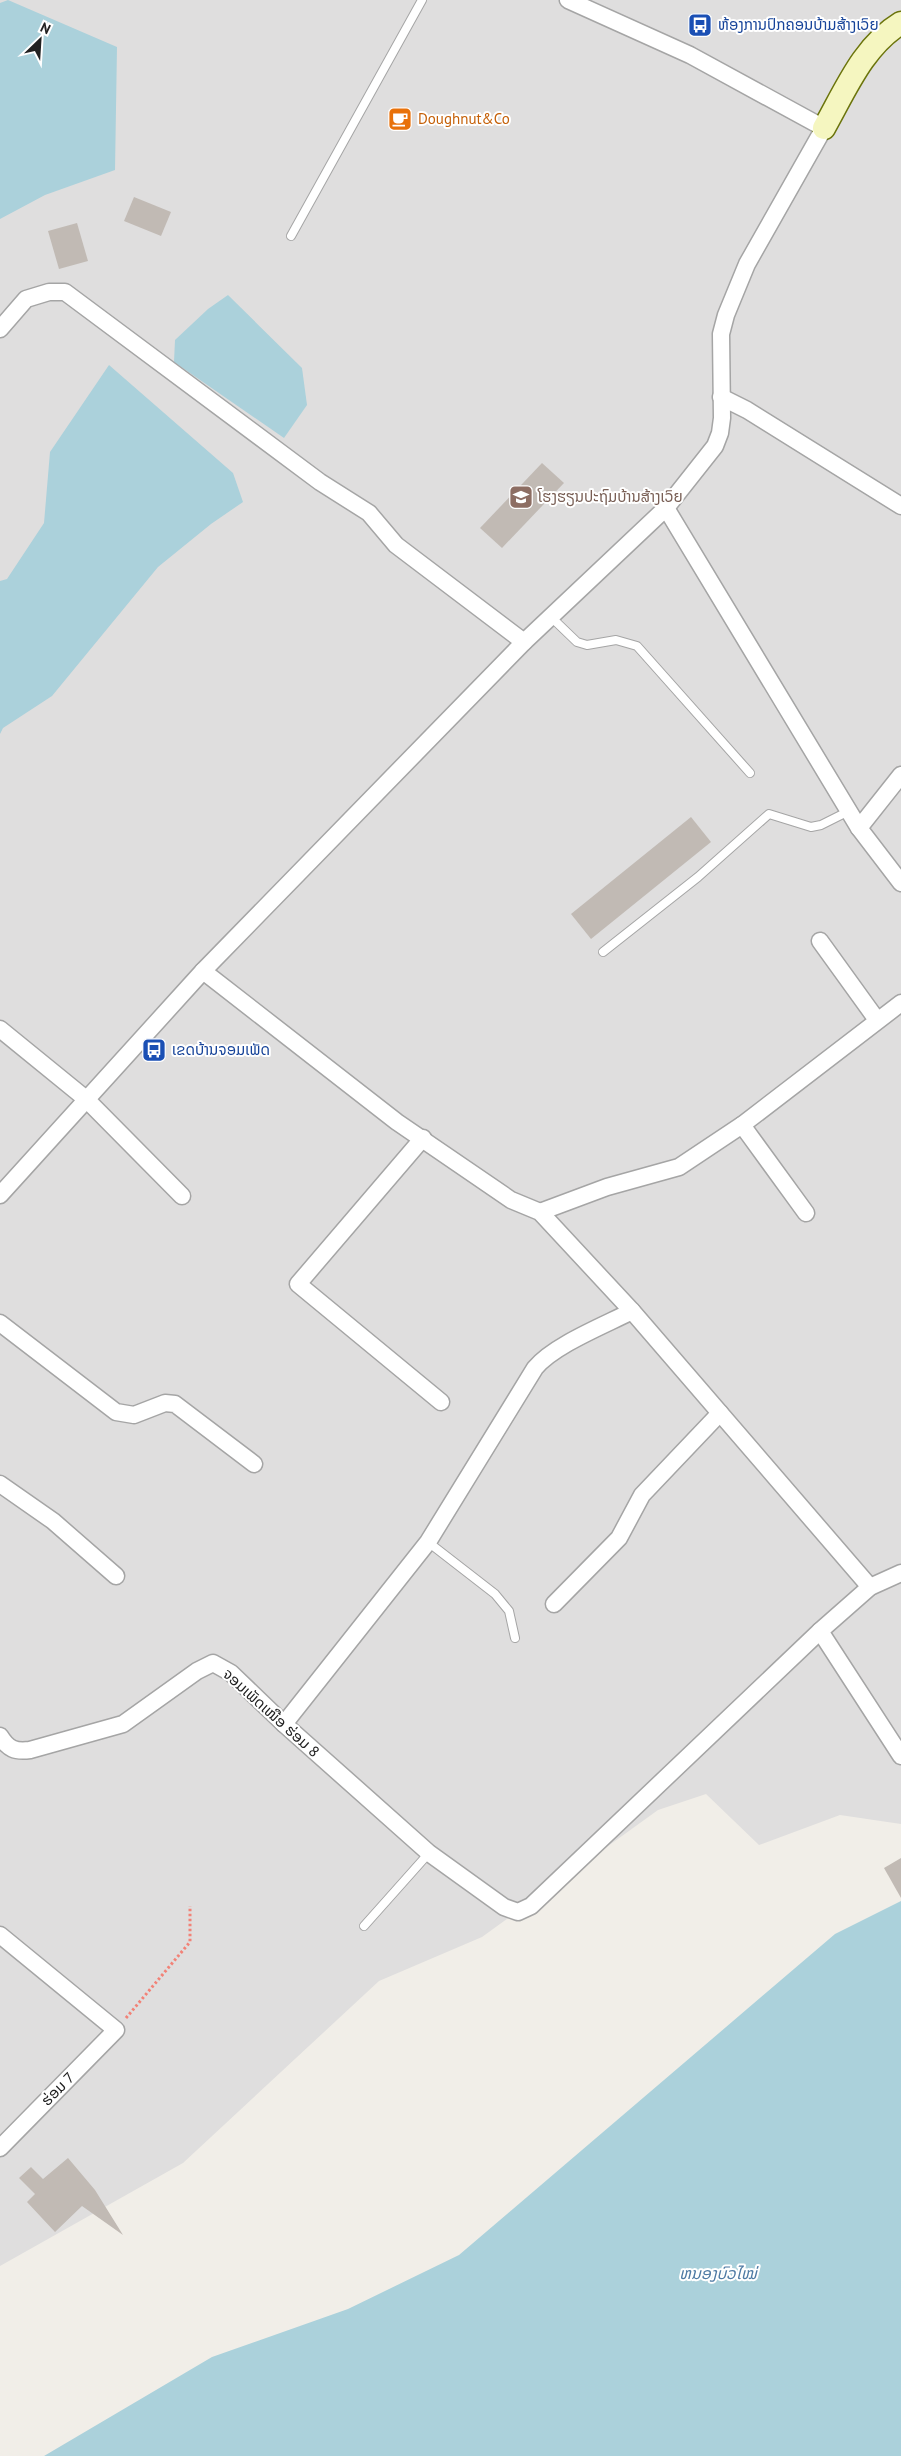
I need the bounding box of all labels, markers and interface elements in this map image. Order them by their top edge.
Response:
bus stop icon: ຫ້ອງການປົກຄອນບ້າມສ້າງເວົຍ [687,12,713,38]
north arrow [15,15,65,65]
place label: ຫ້ອງການປົກຄອນບ້າມສ້າງເວົຍ [718,15,879,34]
text: N [38,18,53,38]
cafe icon: Doughnut&Co [387,106,413,132]
place label: Doughnut&Co [418,109,510,128]
school or university icon: ໂຮງຮຽນປະຖົມບ້ານສ້າງເວົຍ [508,484,534,510]
place label: ໂຮງຮຽນປະຖົມບ້ານສ້າງເວົຍ [537,487,683,507]
bus stop icon: ເຂດບ້ານຈອມເພັດ [141,1037,167,1063]
place label: ເຂດບ້ານຈອມເພັດ [172,1040,270,1059]
street label: ຈອມເພັດເໜືອ ຮ່ອມ 8 [219,1664,324,1761]
street label: ຮ່ອມ 7 [37,2068,78,2109]
water label: ຫນອງບົວໄໝ່ [679,2263,759,2283]

